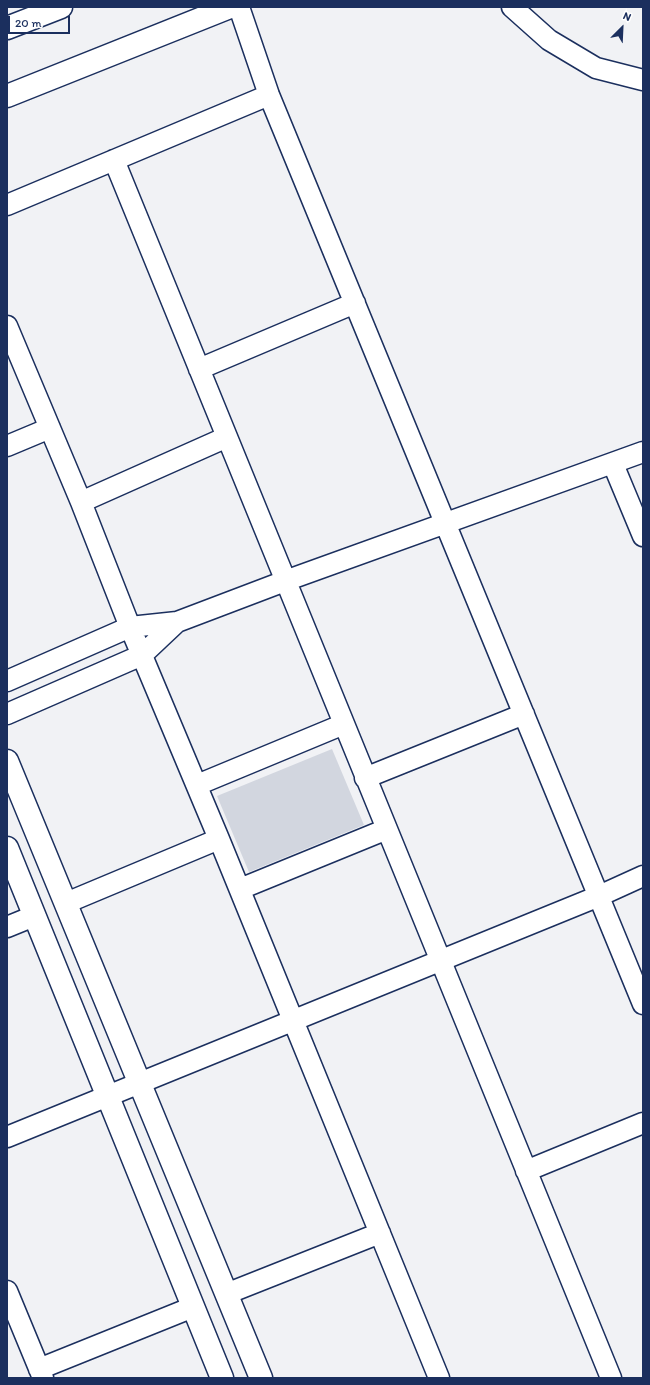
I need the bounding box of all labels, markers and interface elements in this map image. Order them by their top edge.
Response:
scale bar [10,8,72,34]
north arrow [602,8,642,48]
text: N [621,9,633,24]
text: 20 m [15,16,42,30]

